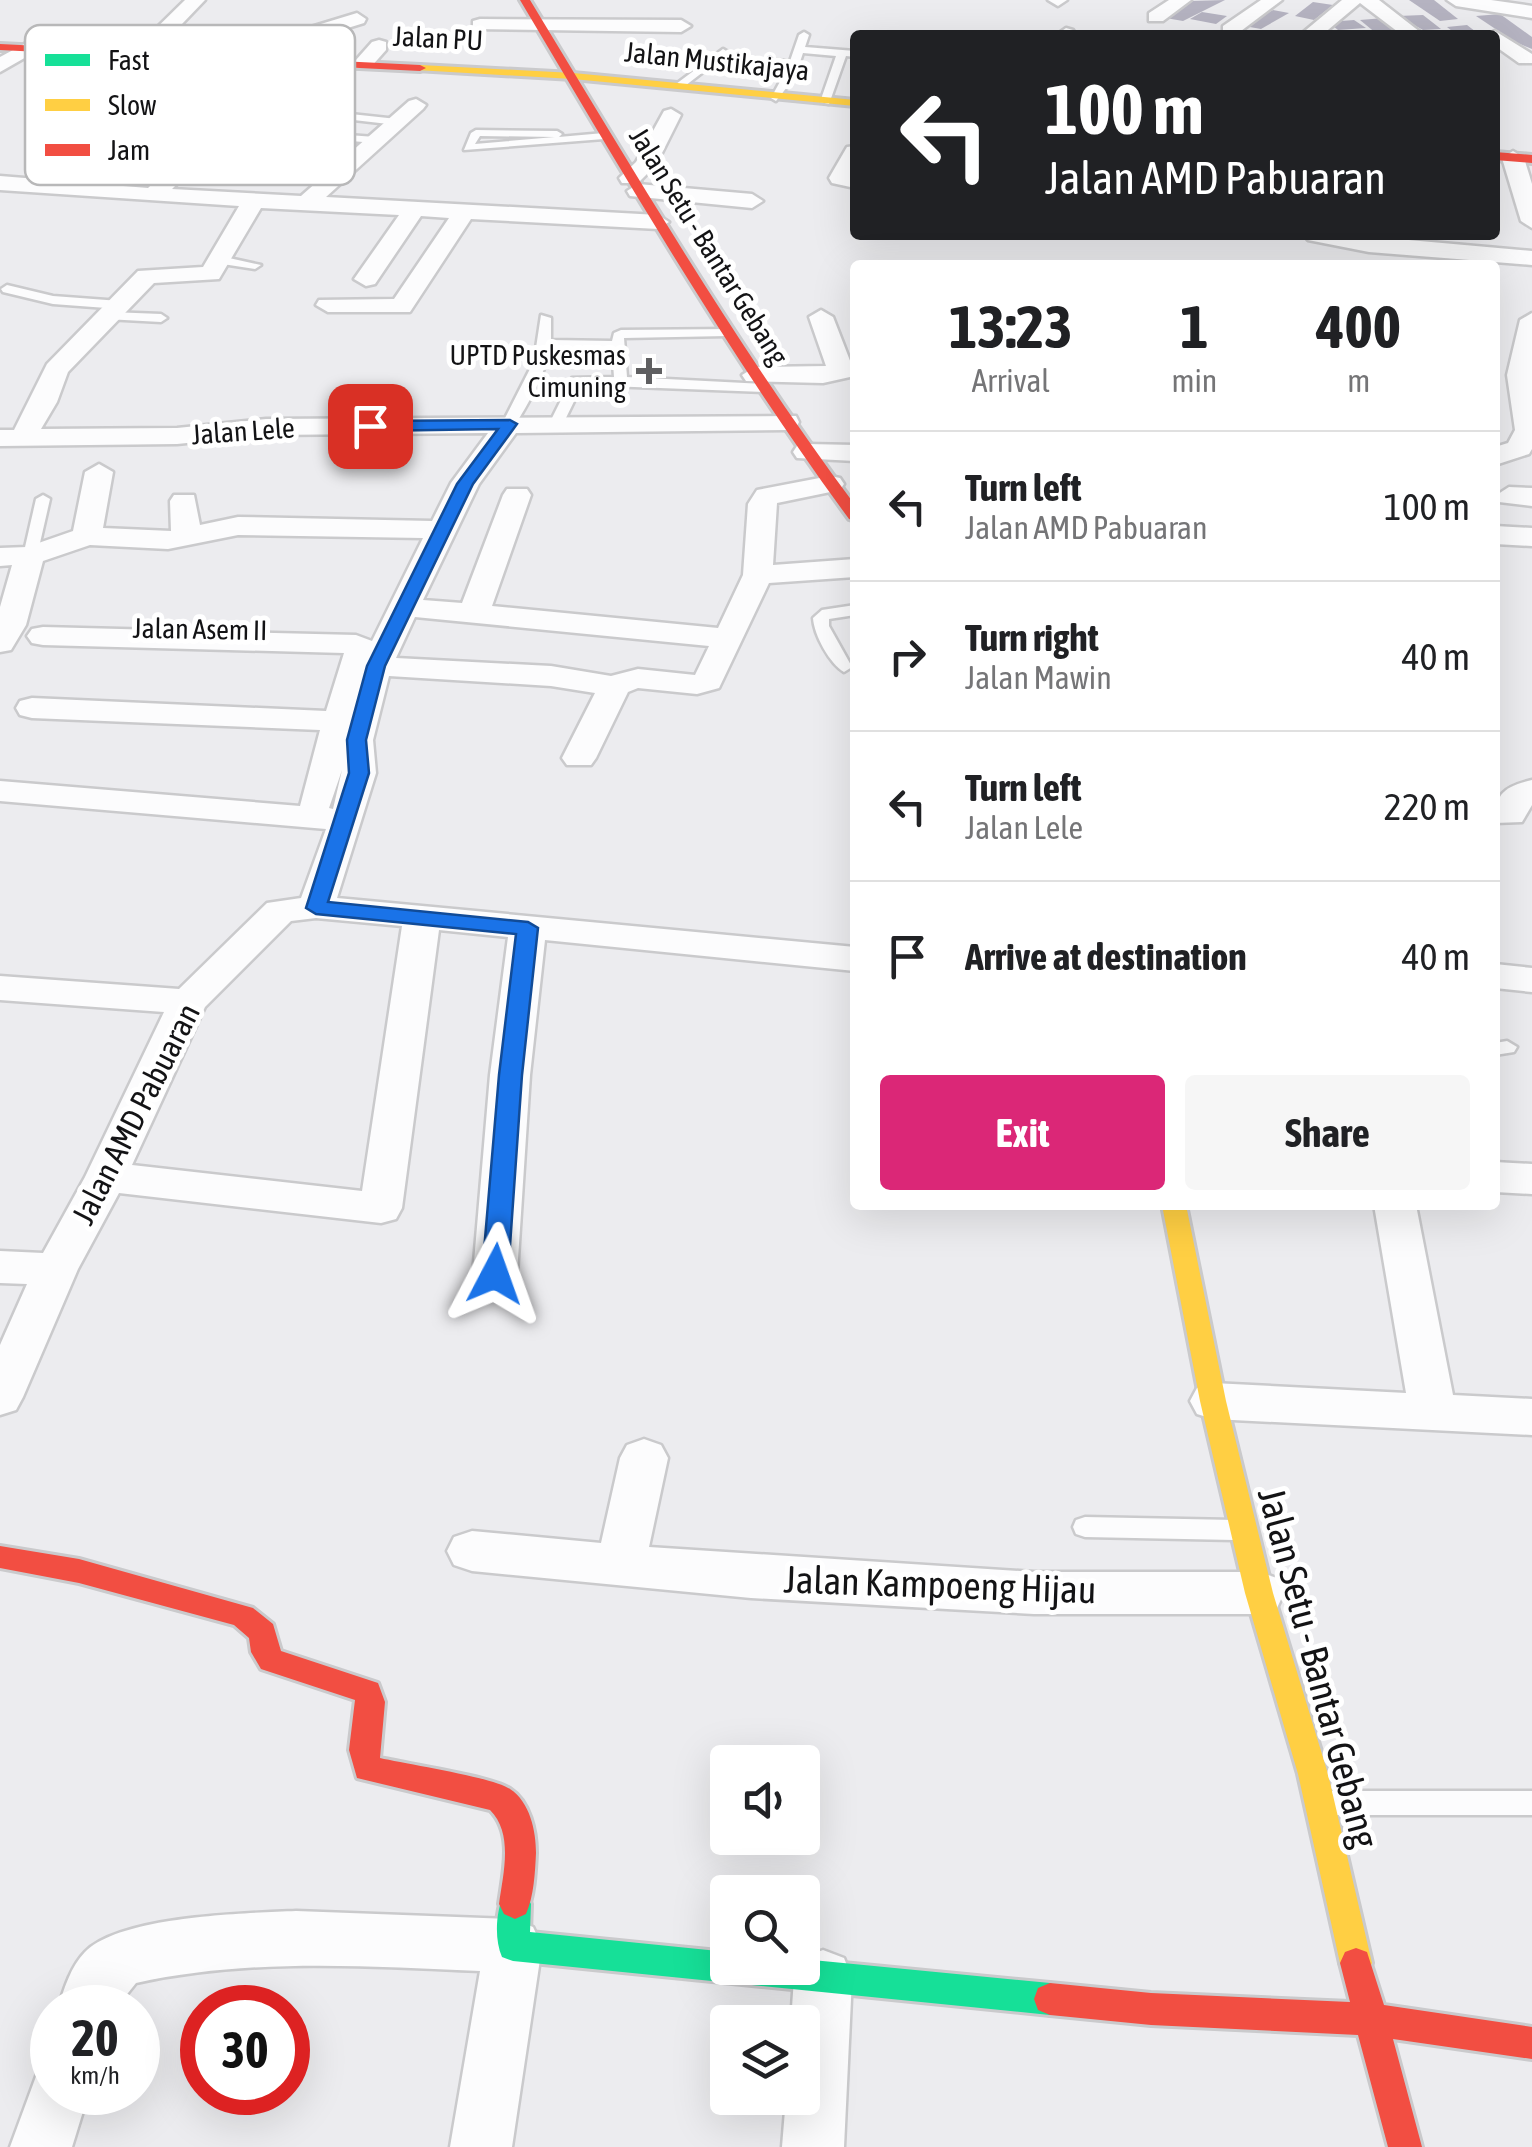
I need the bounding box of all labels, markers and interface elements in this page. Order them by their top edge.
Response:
street label: Jalan PU [392,20,484,56]
legend [25,25,355,185]
street label: Jalan Mustikajaya [623,35,811,87]
text: Fast [108,44,150,76]
text: 100 m [1045,69,1204,149]
icon: left [880,70,1010,200]
text: Slow [108,89,157,121]
street label: Jalan Setu - Bantar Gebang [623,122,795,370]
text: Jam [108,134,150,166]
text: Jalan AMD Pabuaran [1045,152,1386,204]
text: 13:23 [949,292,1072,361]
text: 1 [1180,292,1209,361]
text: 400 [1316,292,1401,361]
place label: UPTD Puskesmas Cimuning [449,339,626,403]
marker: UPTD Puskesmas Cimuning [636,358,662,384]
text: Arrival [972,362,1050,399]
text: min [1171,362,1217,399]
text: m [1347,362,1370,399]
pin [328,384,413,469]
icon: arrive [343,399,398,454]
street label: Jalan Lele [190,411,296,451]
text: Turn left [965,466,1081,509]
icon: left [880,479,935,534]
text: 100 m [1384,485,1470,528]
text: Jalan AMD Pabuaran [965,509,1207,546]
street label: Jalan Asem II [133,612,267,646]
text: Turn right [965,616,1099,659]
icon: right [880,629,935,684]
text: 40 m [1402,635,1470,678]
text: Jalan Mawin [965,659,1112,696]
text: Turn left [965,766,1081,809]
icon: left [880,779,935,834]
text: 220 m [1384,785,1470,828]
text: Jalan Lele [965,809,1083,846]
icon: arrive [880,929,935,984]
text: Arrive at destination [965,935,1247,978]
text: 40 m [1402,935,1470,978]
street label: Jalan AMD Pabuaran [64,997,207,1230]
button: Exit [880,1075,1165,1190]
button: Share [1185,1075,1470,1190]
position arrow [443,1222,547,1326]
street label: Jalan Setu - Bantar Gebang [1250,1483,1387,1853]
street label: Jalan Kampoeng Hijau [783,1558,1097,1611]
map controls [710,1745,820,2115]
button: sound [710,1745,820,1855]
button: search [710,1875,820,1985]
speed limit sign: 30 [180,1985,310,2115]
button: layers [710,2005,820,2115]
text: 20 [71,2009,118,2067]
text: km/h [70,2061,120,2089]

